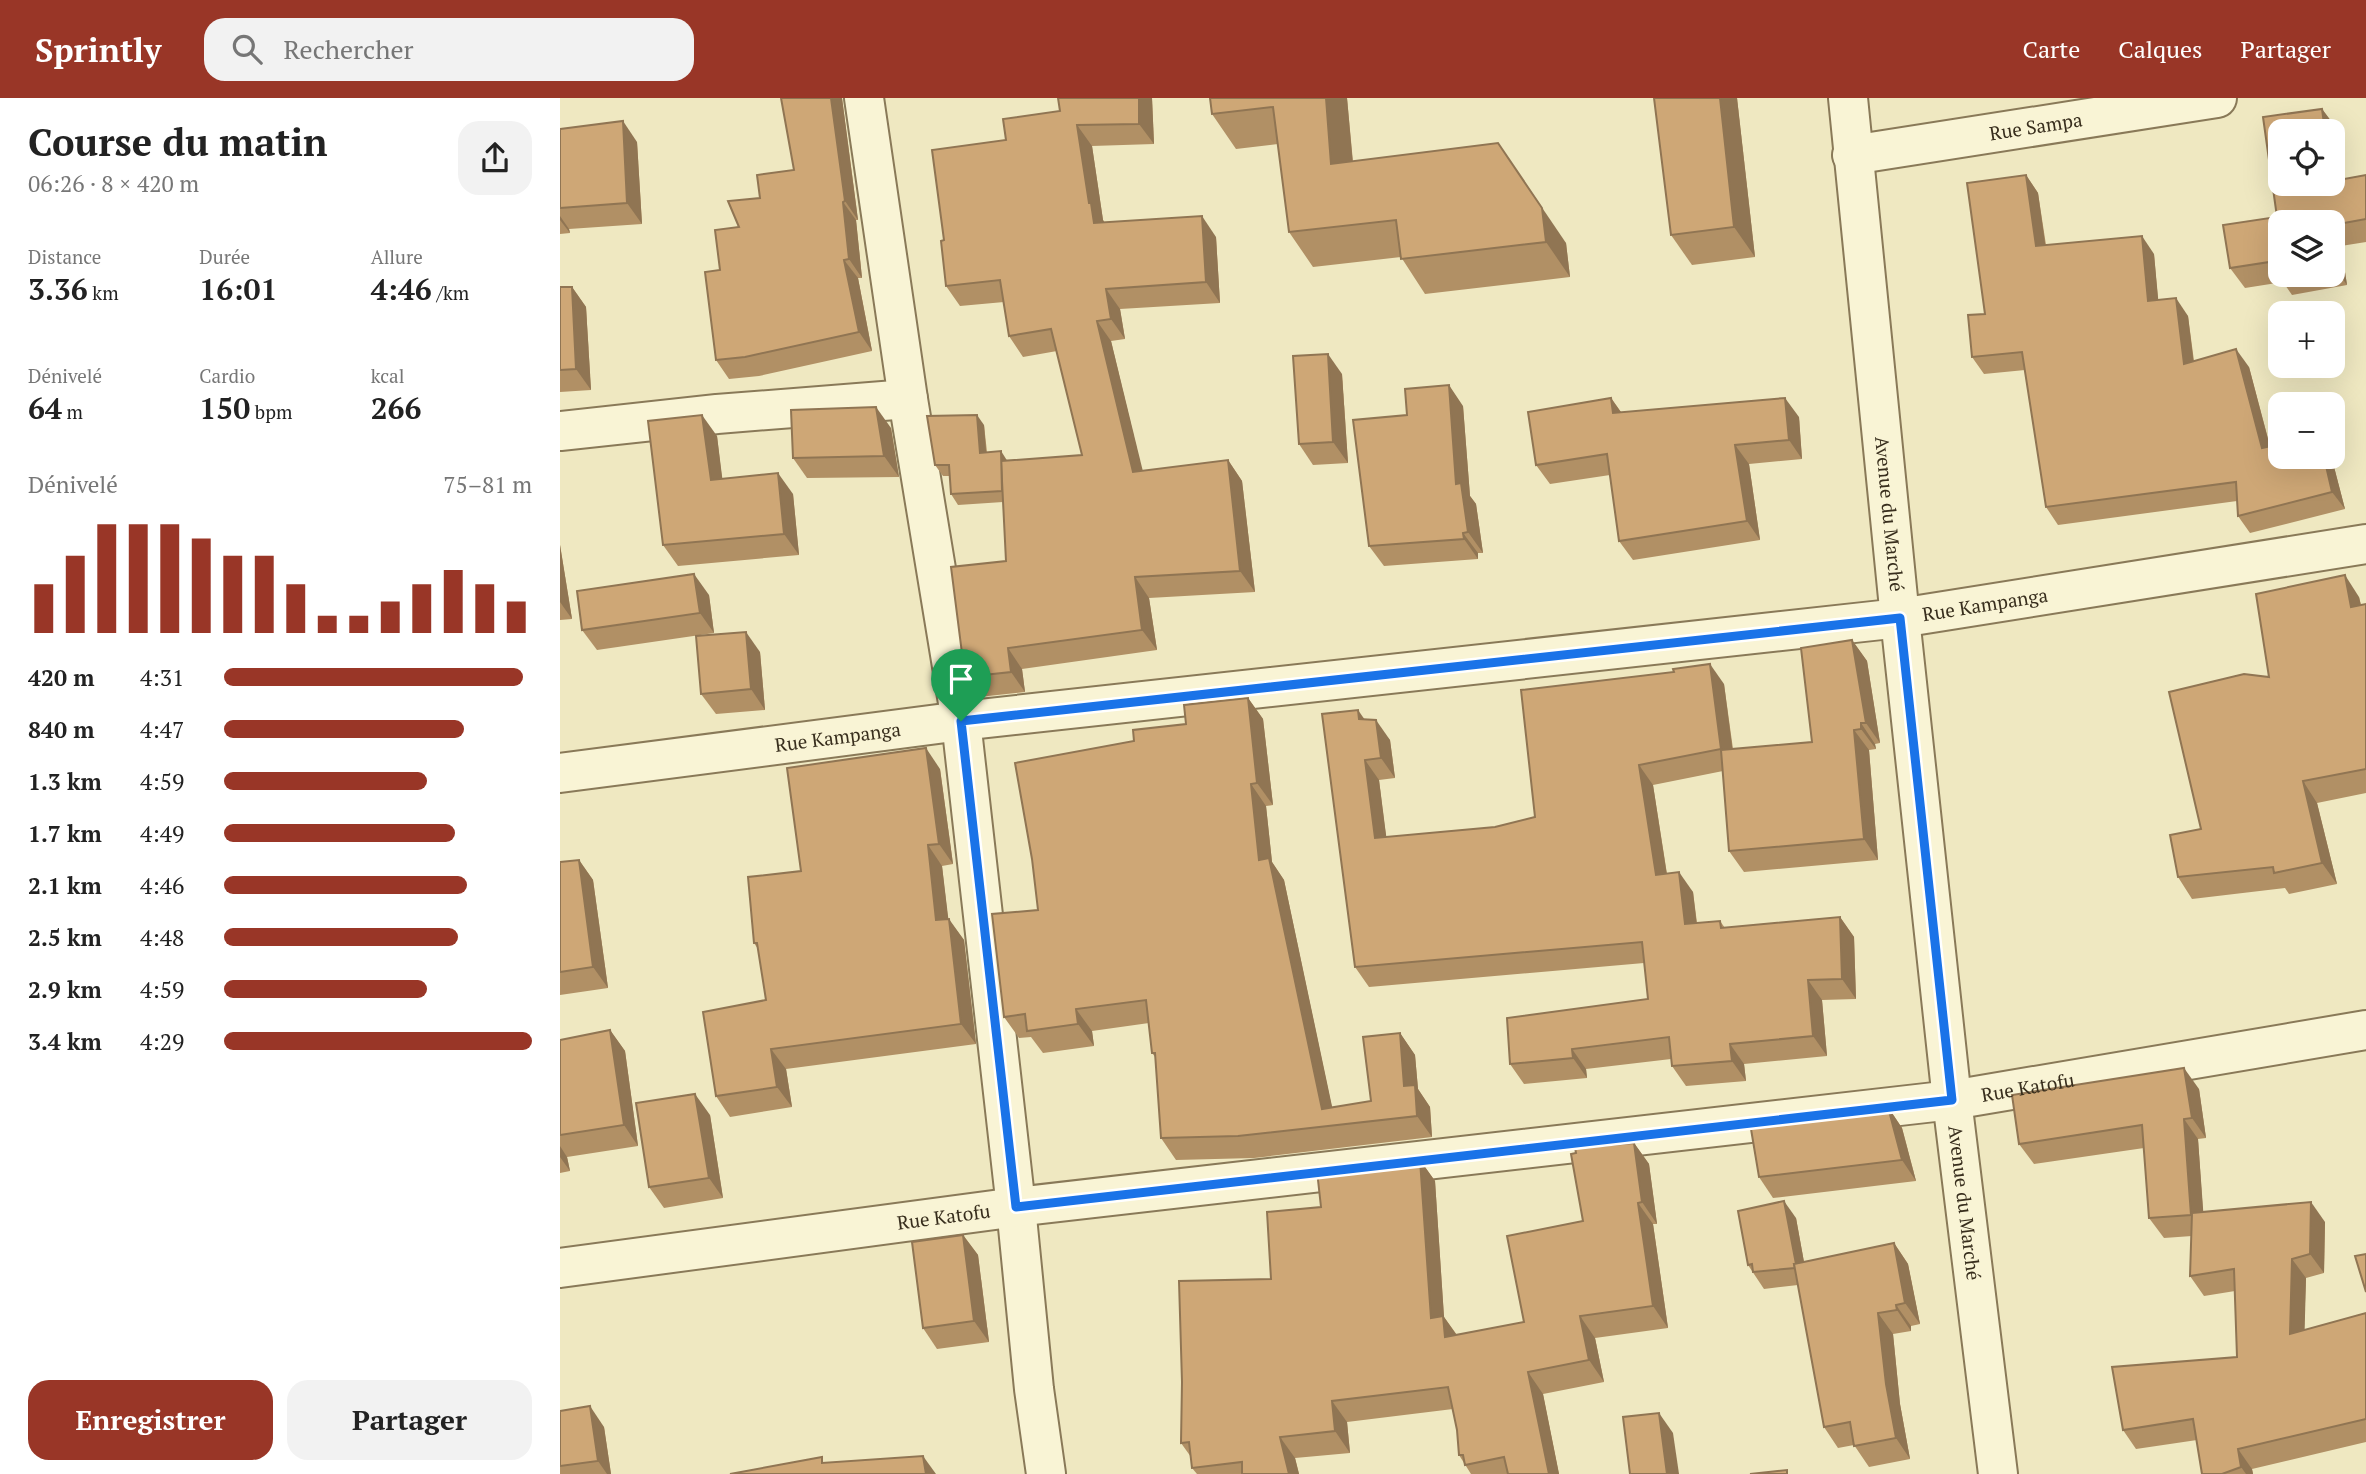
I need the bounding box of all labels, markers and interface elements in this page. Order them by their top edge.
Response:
search box [204,18,694,81]
text: Sprintly [35,28,162,71]
icon: search [228,30,266,68]
text: Rechercher [284,32,414,66]
text: Carte [2022,33,2080,65]
text: Calques [2118,33,2202,65]
text: Partager [2240,33,2331,65]
street label: Rue Sampa [1987,106,2084,145]
text: Course du matin [28,117,328,167]
map controls [2268,119,2345,469]
button: locate [2268,119,2345,196]
button: share [458,121,532,195]
text: 06:26 · 8 × 420 m [28,168,199,199]
button: layers [2268,210,2345,287]
text: Distance [28,244,101,269]
text: Durée [199,244,250,269]
text: Allure [371,244,423,269]
text: 3.36 [28,269,88,309]
text: 16:01 [199,269,277,309]
text: 4:46 [371,269,432,309]
text: km [88,280,119,305]
text: /km [432,280,469,305]
button: + [2268,301,2345,378]
text: Dénivelé [28,363,102,388]
text: Cardio [199,363,255,388]
text: kcal [371,363,404,388]
text: 64 [28,388,62,428]
text: 150 [199,388,250,428]
text: 266 [371,388,422,428]
button: − [2268,392,2345,469]
text: m [62,399,83,424]
text: bpm [250,399,292,424]
street label: Avenue du Marché [1870,435,1910,593]
text: Dénivelé [28,469,118,500]
text: 75–81 m [443,469,532,500]
street label: Rue Kampanga [1920,582,2050,626]
pin [931,649,991,721]
icon: arrive [942,660,980,698]
text: 420 m [28,662,94,693]
text: 4:31 [140,662,184,693]
text: 840 m [28,714,94,745]
text: 4:47 [140,714,184,745]
street label: Rue Kampanga [773,716,902,757]
text: 1.3 km [28,766,102,797]
text: 4:59 [140,766,184,797]
text: 1.7 km [28,818,102,849]
text: 4:49 [140,818,184,849]
text: 2.1 km [28,870,102,901]
text: 4:46 [140,870,184,901]
text: 2.5 km [28,922,102,953]
text: 4:48 [140,922,184,953]
text: 2.9 km [28,974,102,1005]
text: 4:59 [140,974,184,1005]
text: 3.4 km [28,1026,102,1057]
text: 4:29 [140,1026,184,1057]
street label: Rue Katofu [1979,1067,2076,1107]
street label: Avenue du Marché [1943,1124,1987,1282]
street label: Rue Katofu [895,1198,992,1235]
button: Enregistrer [28,1380,273,1460]
button: Partager [287,1380,532,1460]

